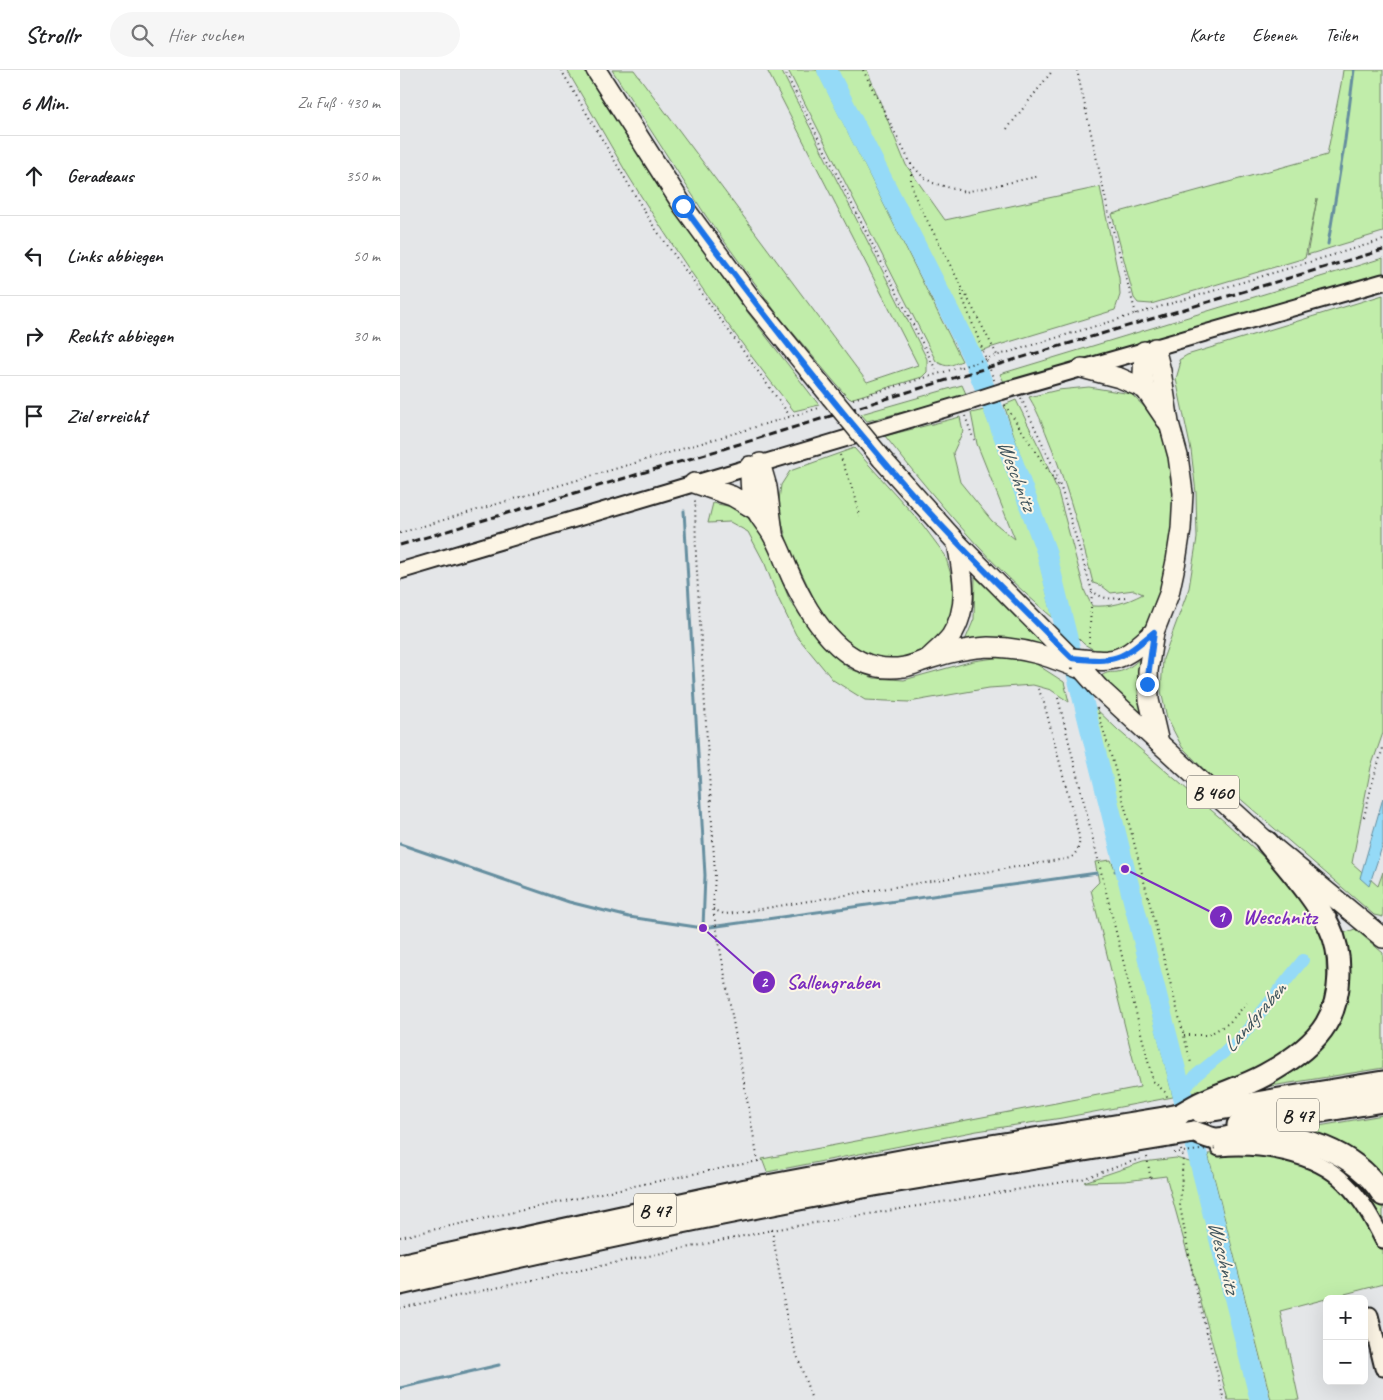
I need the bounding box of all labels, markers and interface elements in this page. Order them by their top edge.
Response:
search box [110,12,460,57]
text: Strollr [25,20,80,50]
icon: search [128,21,156,49]
text: Hier suchen [168,23,244,47]
text: Karte [1189,24,1224,46]
text: Ebenen [1252,24,1297,46]
text: Teilen [1325,24,1358,46]
text: 6 Min. [20,90,68,116]
text: Zu Fuß · 430 m [297,93,380,113]
icon: ahead [20,162,48,190]
text: Geradeaus [67,164,134,188]
text: 350 m [346,166,380,186]
route start [672,195,695,218]
icon: left [20,242,48,270]
text: Links abbiegen [67,244,163,268]
text: 50 m [353,246,380,266]
icon: right [20,322,48,350]
text: Rechts abbiegen [67,324,173,348]
text: 30 m [353,326,380,346]
icon: arrive [20,402,48,430]
text: Ziel erreicht [67,404,147,428]
water label: Weschnitz [992,436,1043,517]
route end [1136,673,1159,696]
road number: B 460 [1187,776,1239,809]
callout: Weschnitz [1208,899,1327,935]
text: Weschnitz [1243,904,1319,930]
text: 1 [1218,908,1227,927]
callout: Sallengraben [752,964,890,1000]
text: Sallengraben [786,969,881,995]
text: 2 [761,973,769,992]
water label: Landgraben [1216,975,1293,1057]
road number: B 47 [1277,1098,1319,1132]
road number: B 47 [634,1194,676,1226]
water label: Weschnitz [1203,1218,1246,1299]
map controls [1323,1295,1368,1385]
button: + [1323,1295,1368,1340]
button: − [1323,1340,1368,1385]

